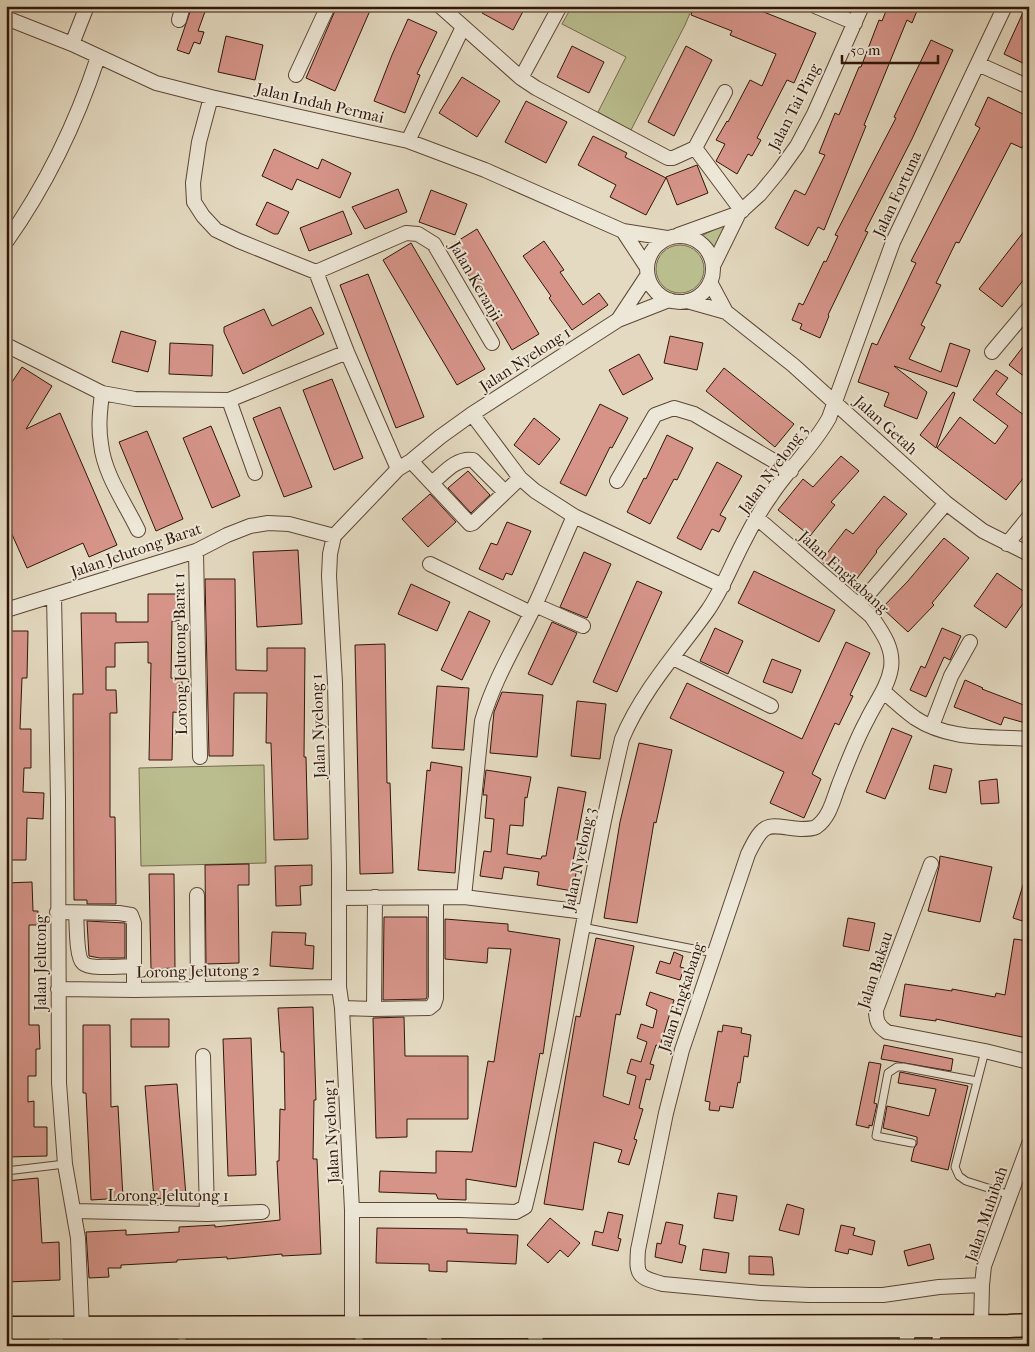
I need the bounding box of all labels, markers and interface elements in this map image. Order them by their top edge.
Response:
scale bar [842,32,939,64]
text: 50 m [850,41,881,59]
street label: Jalan Tai Ping [763,60,824,155]
street label: Jalan Indah Permai [252,79,386,127]
street label: Jalan Fortuna [868,148,925,242]
street label: Jalan Keranji [444,236,507,325]
street label: Jalan Nyelong 1 [474,323,574,397]
street label: Jalan Getah [849,390,922,458]
street label: Jalan Nyelong 3 [733,421,812,519]
street label: Jalan Jelutong Barat [66,519,204,582]
street label: Jalan Engkabang [794,525,893,618]
street label: Lorong Jelutong Barat 1 [169,573,191,735]
street label: Jalan Nyelong 1 [307,673,329,781]
street label: Jalan Nyelong 3 [558,805,599,915]
street label: Jalan Jelutong [31,915,50,1013]
street label: Jalan Bakau [853,929,896,1013]
street label: Jalan Engkabang [654,939,708,1056]
street label: Lorong Jelutong 2 [136,960,260,982]
street label: Jalan Nyelong 1 [319,1078,343,1186]
street label: Jalan Muhibah [960,1164,1011,1266]
street label: Lorong Jelutong 1 [107,1186,229,1205]

